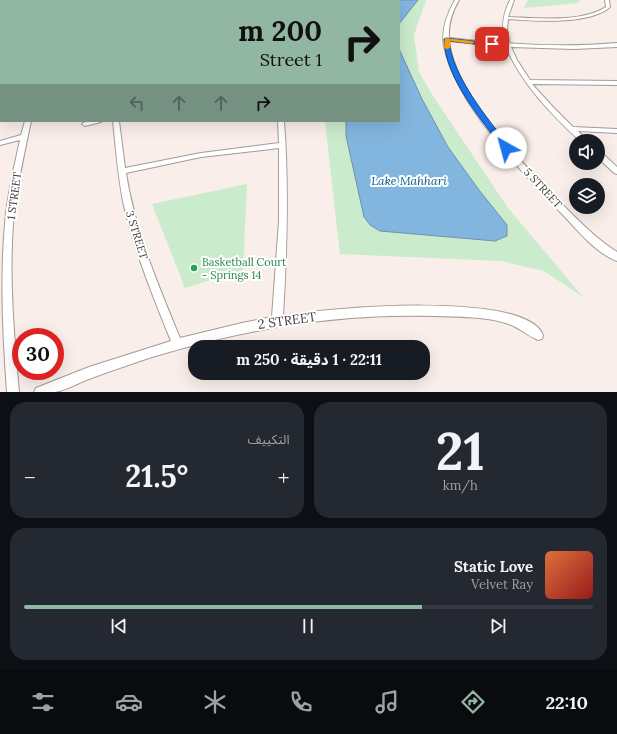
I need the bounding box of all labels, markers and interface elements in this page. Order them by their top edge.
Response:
text: 200 m [238,13,322,49]
icon: right [336,16,388,68]
pin [475,27,509,61]
icon: arrive [481,33,503,55]
text: 1 Street [260,48,322,71]
icon: left [126,92,148,114]
icon: ahead [168,92,190,114]
icon: ahead [210,92,232,114]
icon: right [252,92,274,114]
position arrow [485,127,527,169]
map controls [569,134,605,214]
button: sound [569,134,605,170]
street label: 5 STREET [521,165,565,211]
street label: 1 STREET [4,171,24,221]
water label: Lake Mahhari [371,173,447,188]
button: layers [569,178,605,214]
street label: 3 STREET [123,209,151,261]
place label: Basketball Court - Springs 14 [202,255,287,282]
marker: Basketball Court - Springs 14 [189,263,199,273]
street label: 2 STREET [257,308,318,333]
speed limit sign: 30 [12,328,64,380]
text: 22:11 · 1 دقيقة · 250 m [236,350,382,369]
text: 21 [436,418,485,484]
text: التكييف [248,431,290,448]
text: 21.5° [125,457,188,495]
text: − [24,463,36,491]
text: + [278,463,289,491]
text: km/h [443,477,478,494]
text: Static Love [454,557,533,576]
text: Velvet Ray [471,576,533,593]
icon: previous [108,615,130,637]
icon: pause [297,615,319,637]
icon: next [487,615,509,637]
icon: filters [29,688,57,716]
icon: car [115,688,143,716]
icon: climate [201,688,229,716]
icon: phone [287,688,315,716]
icon: music [373,688,401,716]
icon: directions [459,688,487,716]
text: 22:10 [546,691,588,714]

